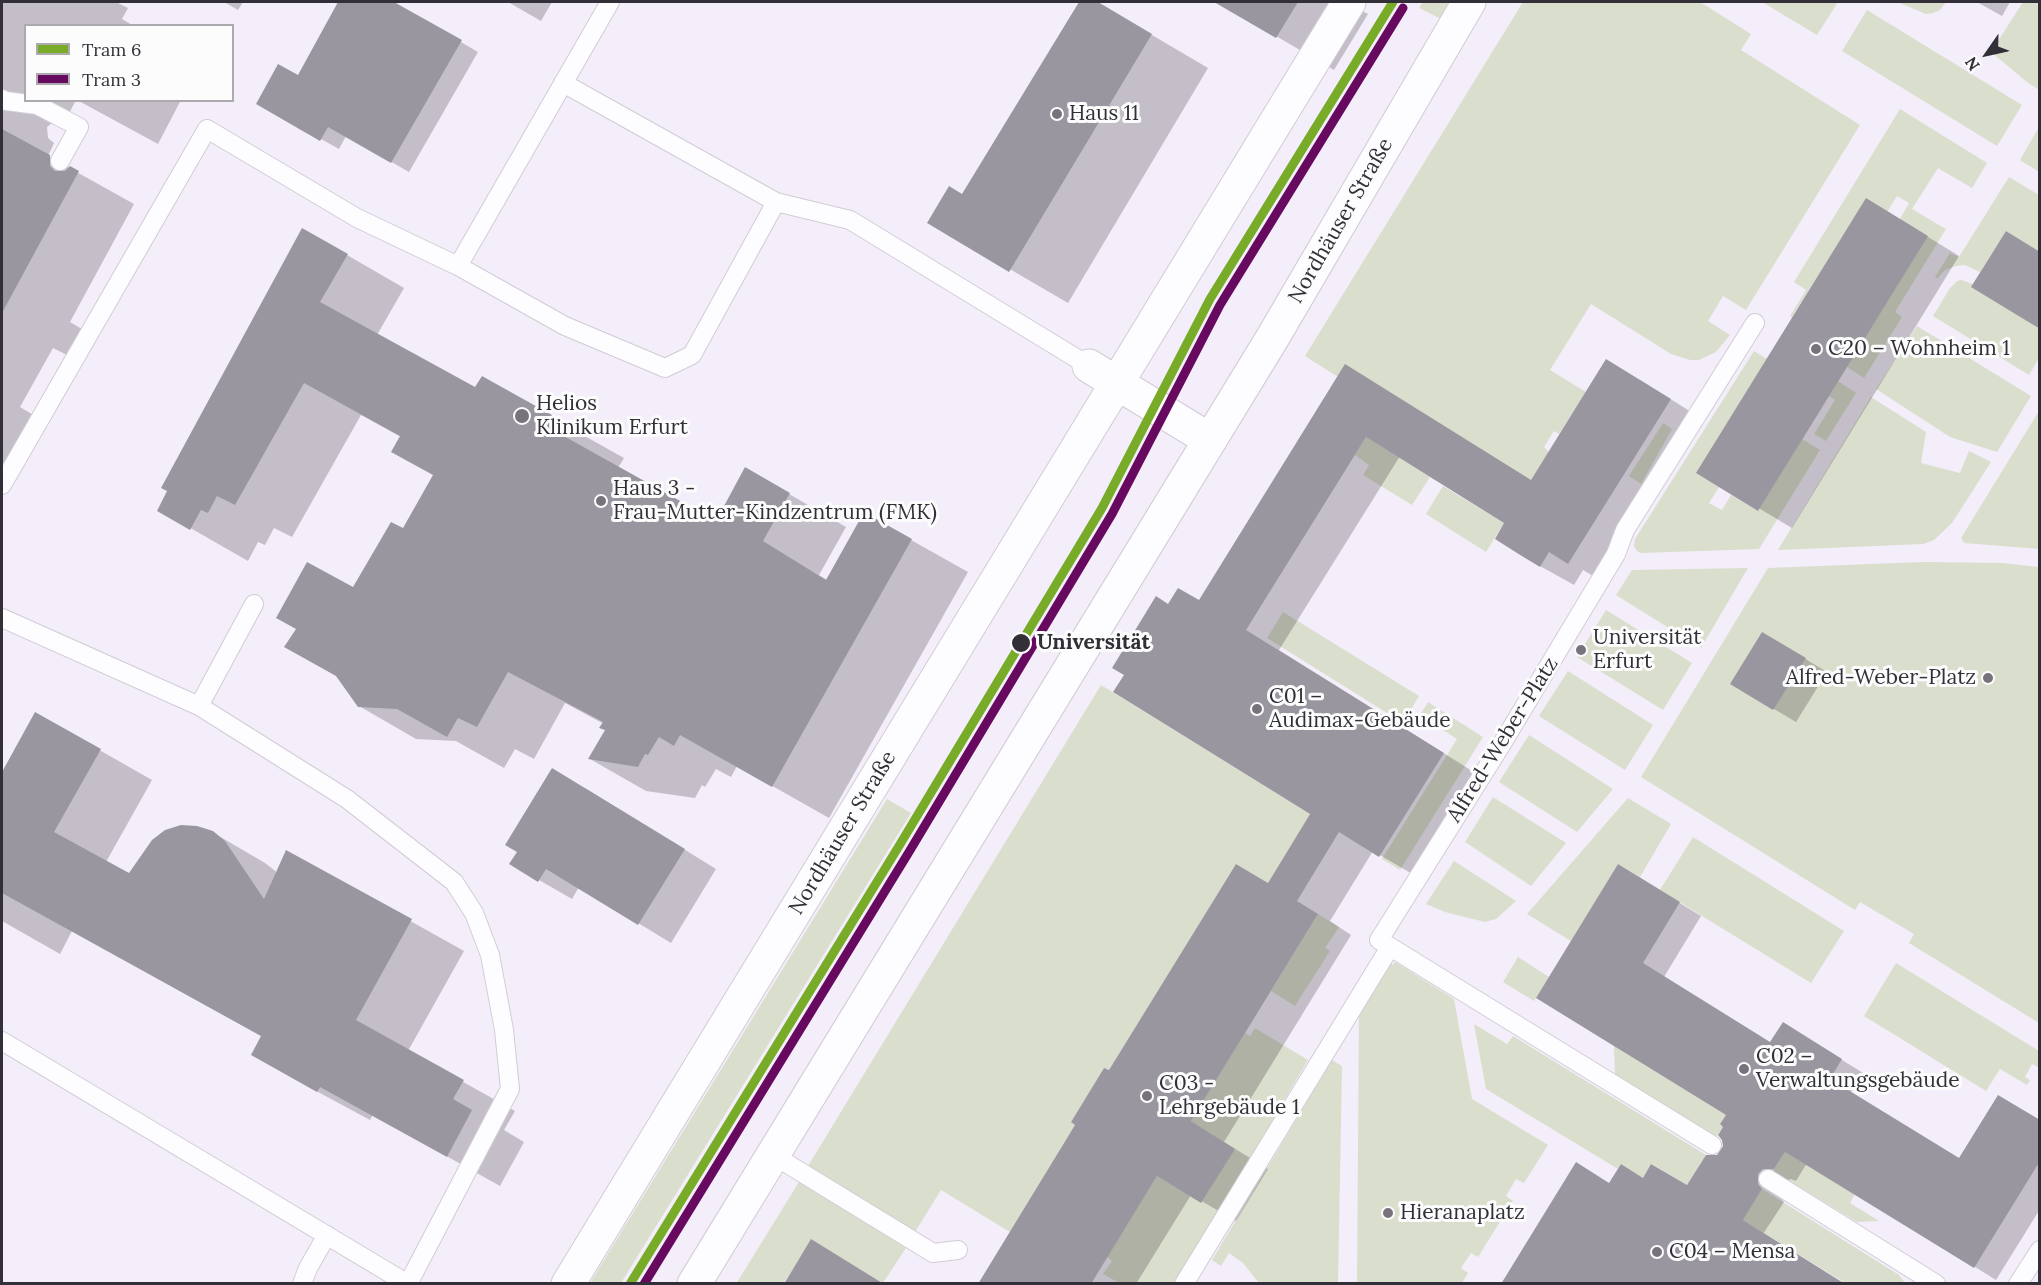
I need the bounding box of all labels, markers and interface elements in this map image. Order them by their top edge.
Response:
legend [24,24,234,102]
north arrow [1957,24,2017,84]
text: Tram 6 [82,38,141,61]
text: N [1960,53,1984,75]
text: Tram 3 [82,68,141,91]
place label: Haus 11 [1069,101,1139,127]
marker: Haus 11 [1050,107,1064,121]
street label: Nordhäuser Straße [1283,134,1399,308]
place label: C20 – Wohnheim 1 [1828,336,2010,362]
marker: C20 – Wohnheim 1 [1809,342,1823,356]
place label: Helios Klinikum Erfurt [536,391,688,441]
marker: Helios Klinikum Erfurt [513,407,531,425]
place label: Haus 3 - Frau-Mutter-Kindzentrum (FMK) [613,476,937,526]
marker: Haus 3 - Frau-Mutter-Kindzentrum (FMK) [594,494,608,508]
place label: Universität Erfurt [1593,625,1701,675]
place label: Universität [1037,630,1150,656]
marker: Universität [1010,632,1032,654]
marker: Universität Erfurt [1574,643,1588,657]
street label: Alfred-Weber-Platz [1442,653,1564,827]
place label: Alfred-Weber-Platz [1786,665,1976,691]
marker: Alfred-Weber-Platz [1981,671,1995,685]
place label: C01 – Audimax-Gebäude [1269,684,1451,734]
marker: C01 – Audimax-Gebäude [1250,702,1264,716]
street label: Nordhäuser Straße [784,747,902,919]
place label: C02 – Verwaltungsgebäude [1756,1044,1960,1094]
marker: C02 – Verwaltungsgebäude [1737,1062,1751,1076]
place label: C03 - Lehrgebäude 1 [1159,1071,1300,1121]
marker: C03 - Lehrgebäude 1 [1140,1089,1154,1103]
place label: Hieranaplatz [1400,1200,1525,1226]
marker: Hieranaplatz [1381,1206,1395,1220]
place label: C04 – Mensa [1669,1239,1795,1265]
marker: C04 – Mensa [1650,1245,1664,1259]

